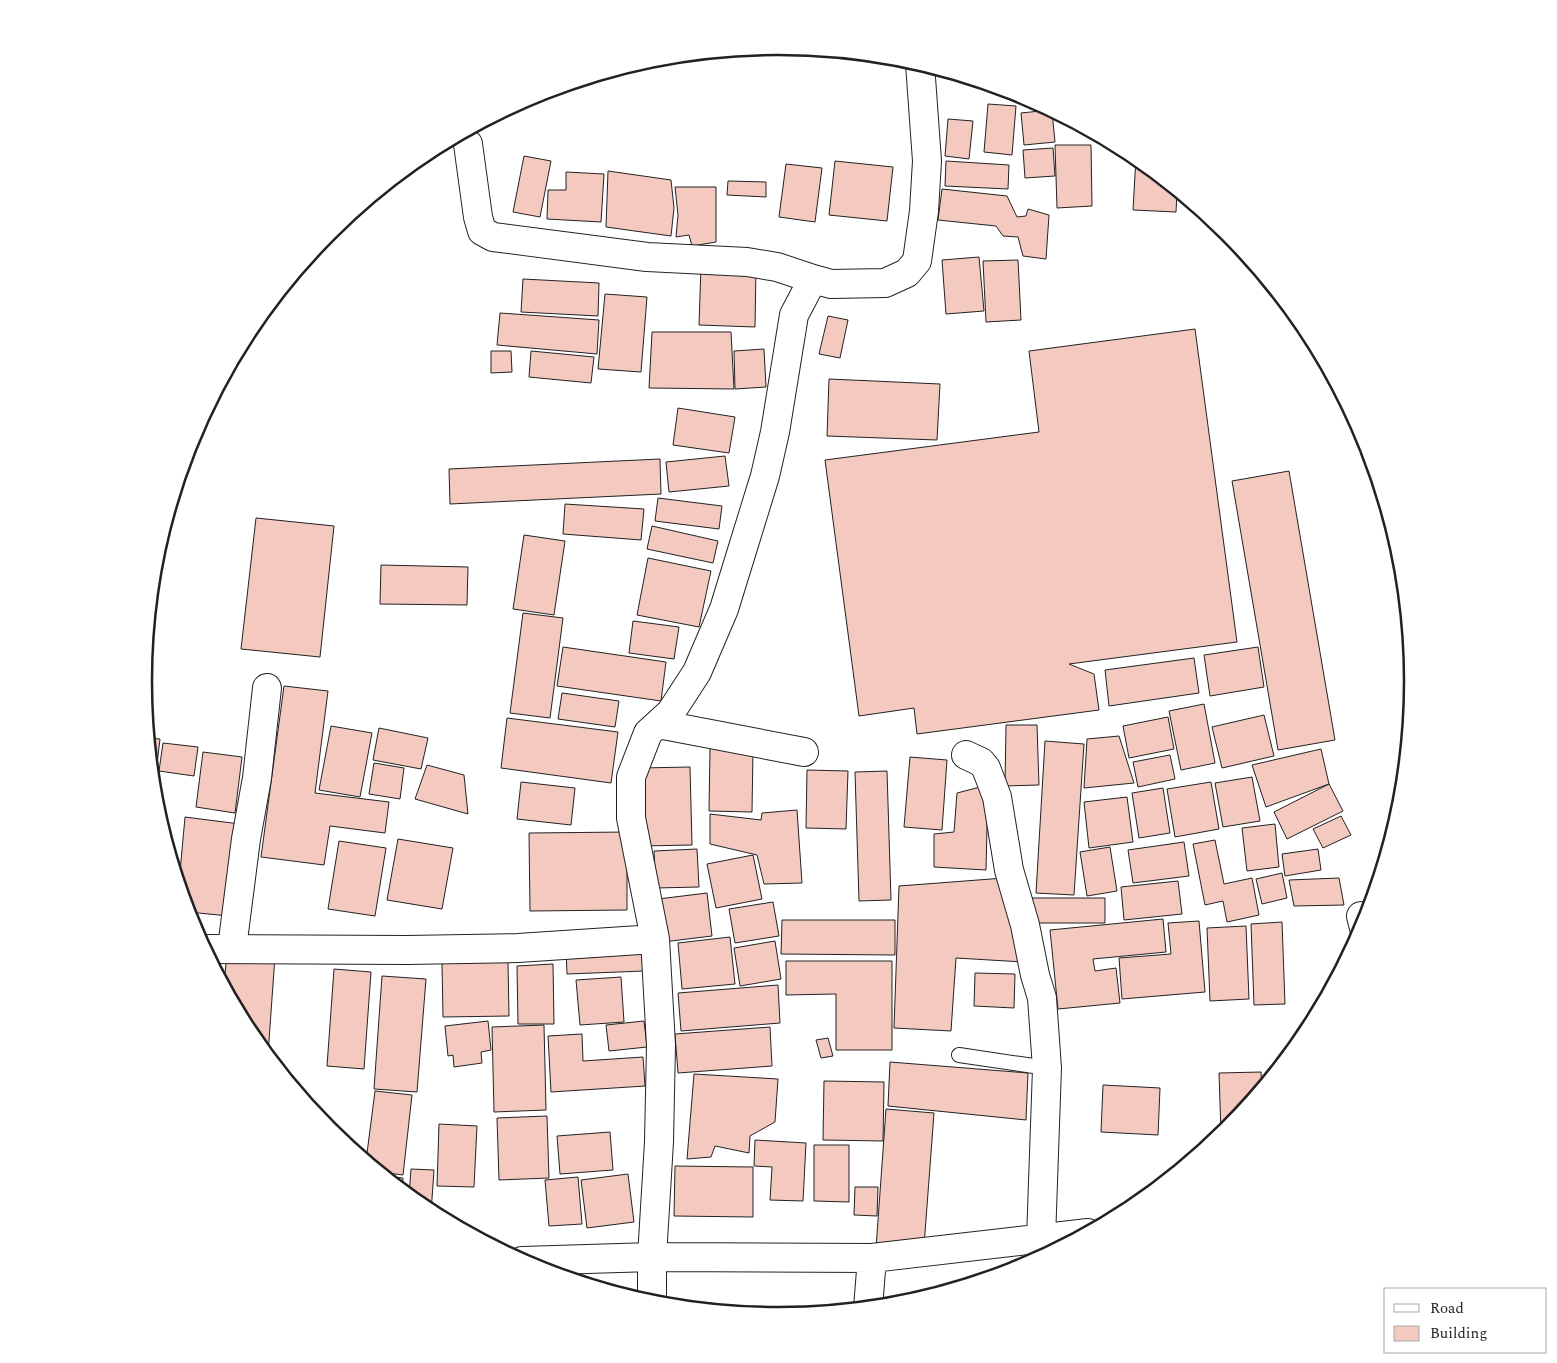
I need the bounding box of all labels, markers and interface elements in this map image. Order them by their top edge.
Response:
legend [1384,1288,1547,1353]
text: Road [1430,1297,1464,1320]
text: Building [1430,1322,1487,1345]

